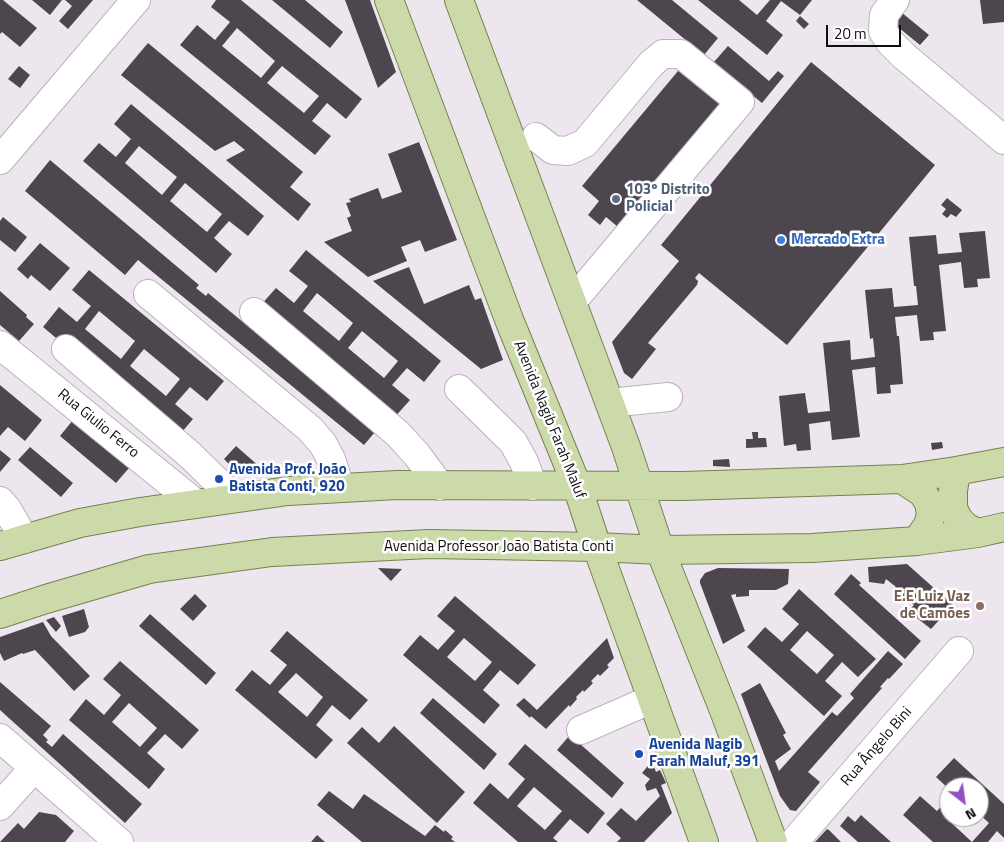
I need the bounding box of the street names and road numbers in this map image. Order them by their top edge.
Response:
street label: Avenida Nagib Farah Maluf [509,338,589,502]
street label: Rua Giulio Ferro [54,386,142,462]
street label: Avenida Professor João Batista Conti [384,538,614,556]
street label: Rua Ângelo Bini [838,704,916,790]

